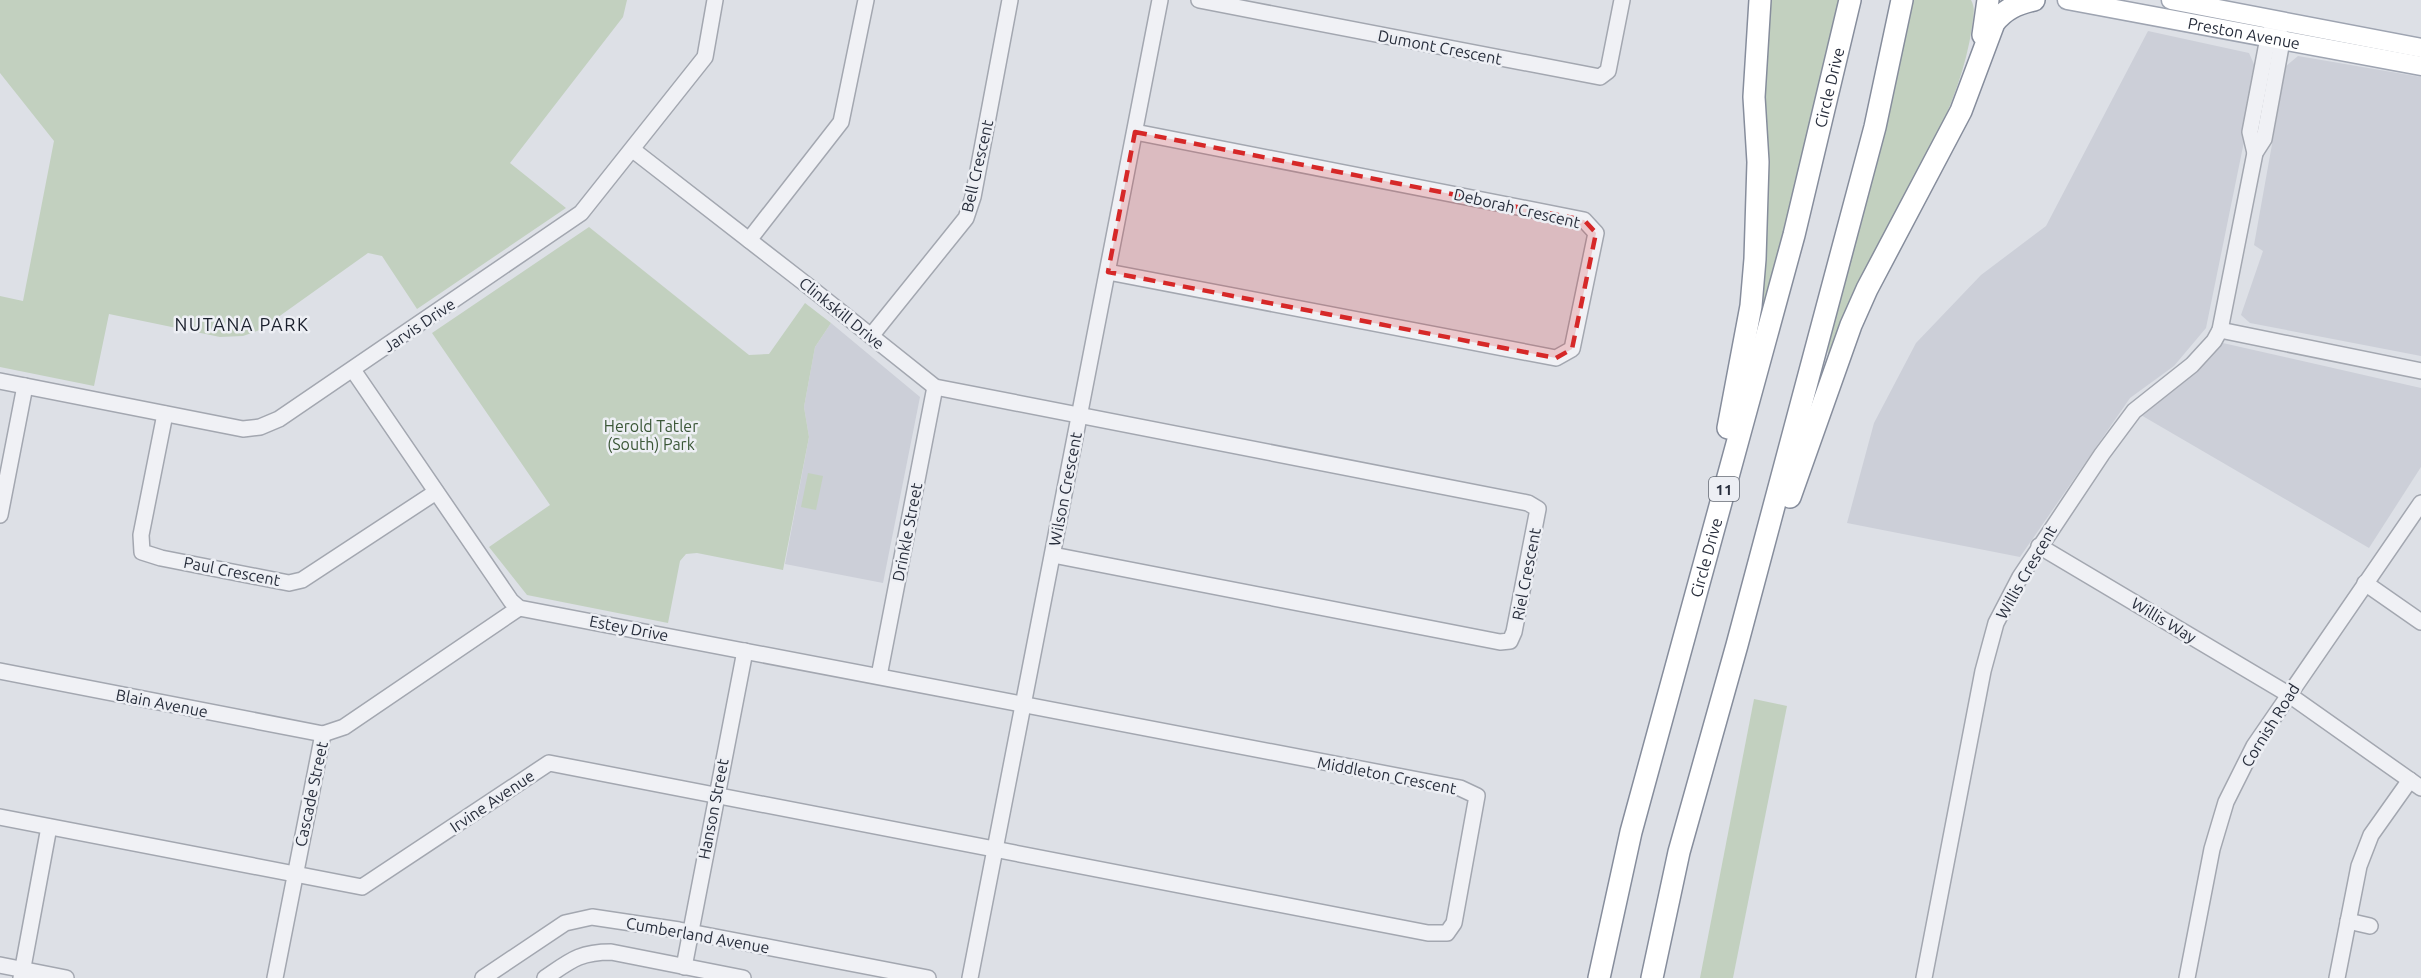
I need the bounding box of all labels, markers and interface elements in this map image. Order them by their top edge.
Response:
street label: Preston Avenue [2186,14,2302,52]
street label: Dumont Crescent [1376,26,1504,68]
street label: Circle Drive [1811,46,1847,129]
street label: Bell Crescent [958,117,997,214]
street label: Deborah Crescent [1452,185,1583,231]
street label: Clinkskill Drive [796,273,888,353]
street label: Jarvis Drive [380,294,458,356]
district label: NUTANA PARK [175,314,309,334]
park label: Herold Tatler (South) Park [604,417,698,454]
street label: Wilson Crescent [1045,430,1085,547]
road number: 11 [1709,477,1739,501]
street label: Drinkle Street [889,481,925,583]
street label: Circle Drive [1686,516,1725,599]
street label: Willis Crescent [1992,521,2060,622]
street label: Riel Crescent [1508,526,1544,622]
street label: Paul Crescent [182,553,282,589]
street label: Willis Way [2128,594,2200,646]
street label: Estey Drive [588,612,670,644]
street label: Cornish Road [2237,680,2303,770]
street label: Blain Avenue [115,685,209,721]
street label: Cascade Street [291,739,331,848]
street label: Middleton Crescent [1316,753,1459,797]
street label: Hanson Street [694,756,732,861]
street label: Irvine Avenue [446,766,538,836]
street label: Cumberland Avenue [625,914,771,956]

